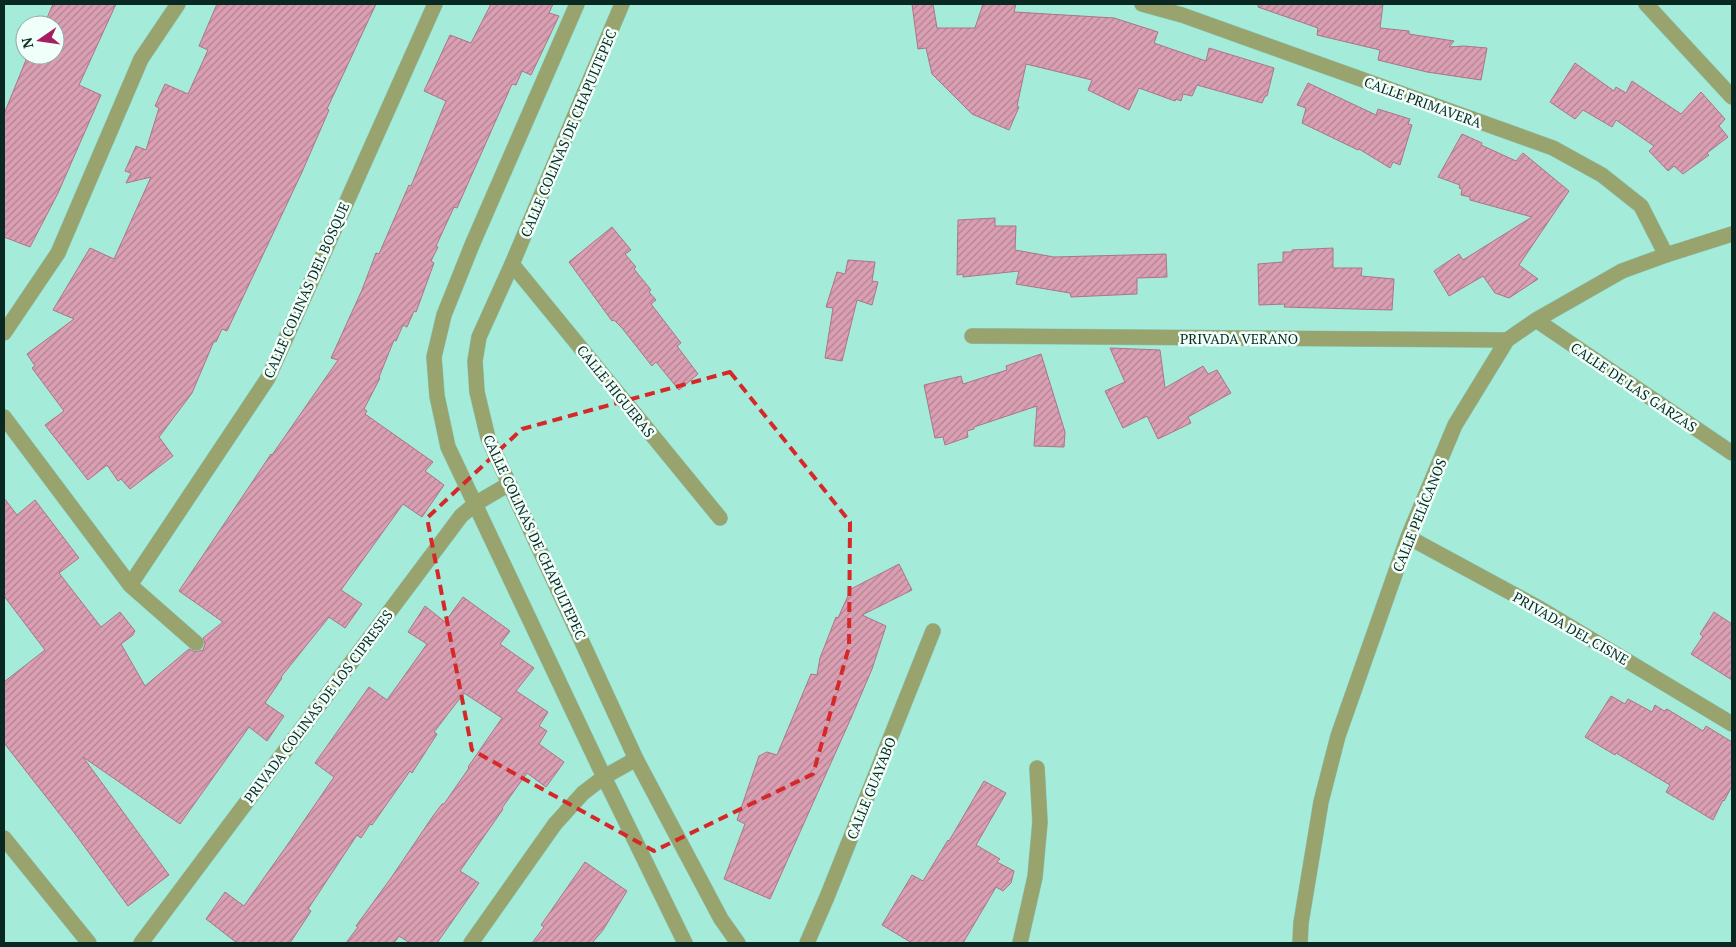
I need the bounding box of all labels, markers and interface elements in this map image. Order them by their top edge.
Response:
north arrow [15,15,65,65]
street label: CALLE COLINAS DE CHAPULTEPEC [515,26,621,240]
text: N [16,35,37,50]
street label: CALLE PRIMAVERA [1362,72,1485,132]
street label: CALLE COLINAS DEL BOSQUE [258,199,354,381]
street label: PRIVADA VERANO [1180,329,1298,348]
street label: CALLE DE LAS GARZAS [1567,338,1701,436]
street label: CALLE HIGUERAS [573,341,659,441]
street label: CALLE COLINAS DE CHAPULTEPEC [479,431,591,643]
street label: CALLE PELÍCANOS [1388,456,1450,574]
street label: PRIVADA DEL CISNE [1510,587,1632,669]
street label: PRIVADA COLINAS DE LOS CIPRESES [239,606,397,806]
street label: CALLE GUAYABO [842,734,900,842]

